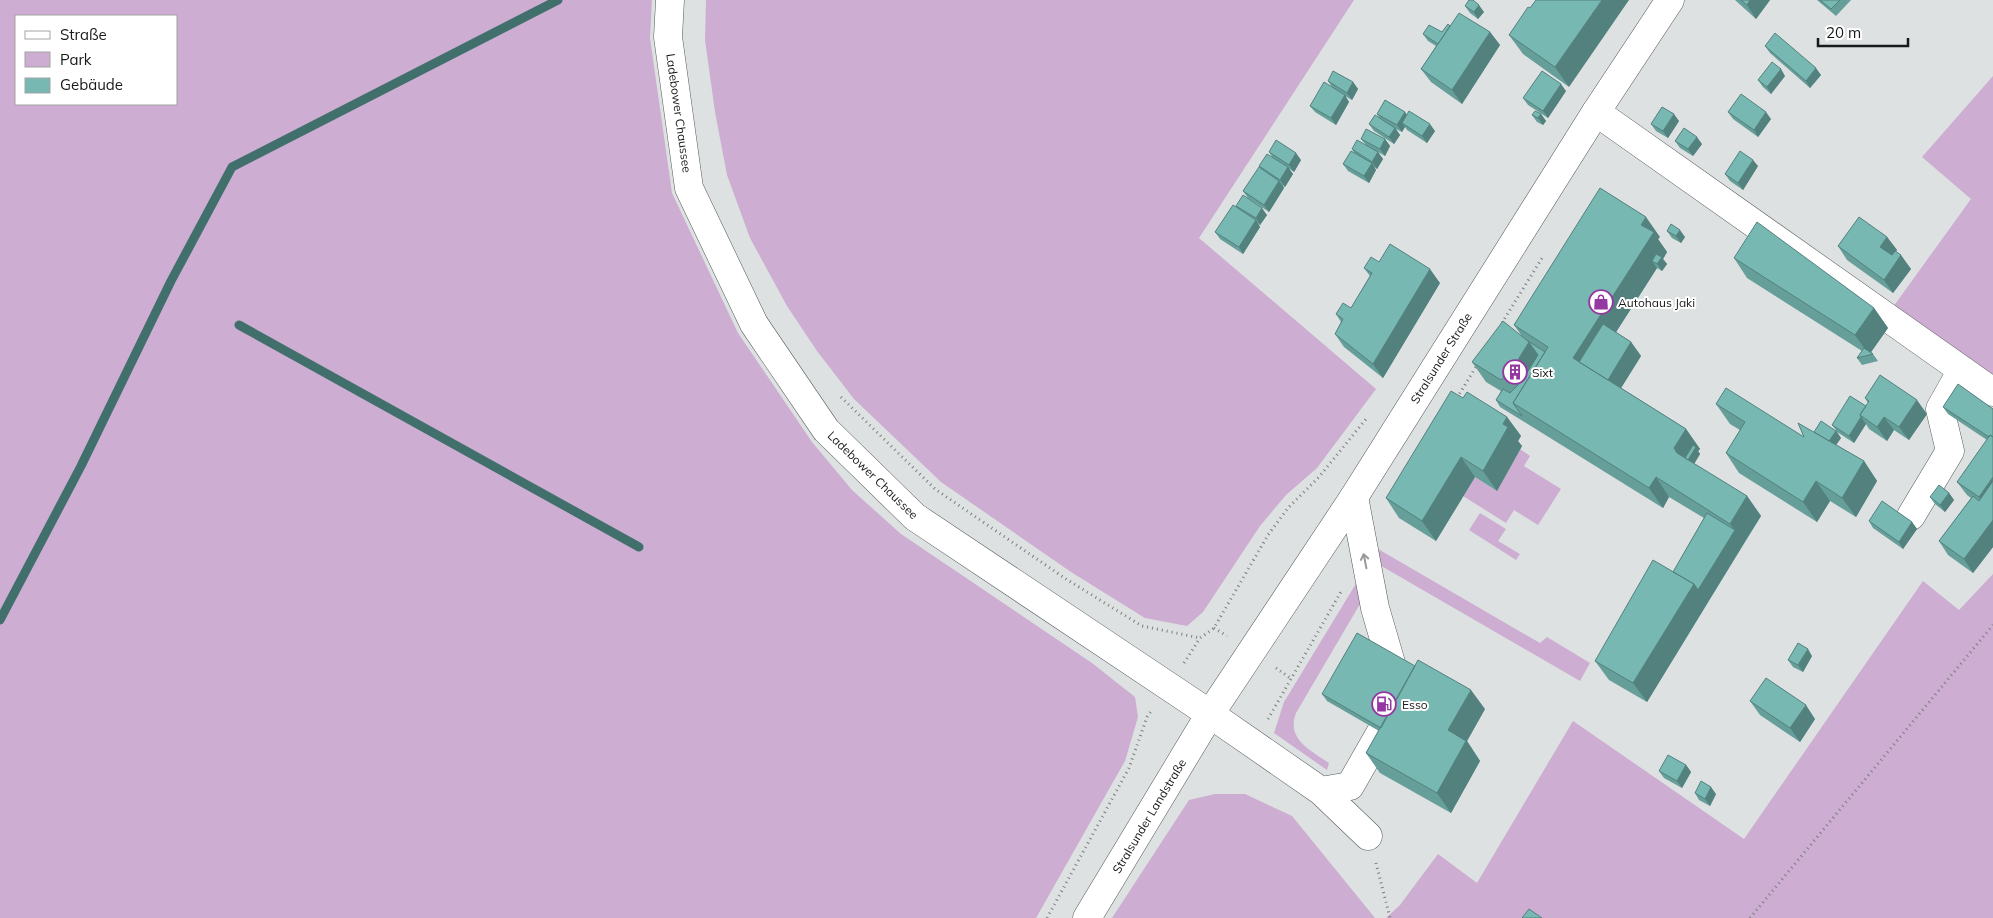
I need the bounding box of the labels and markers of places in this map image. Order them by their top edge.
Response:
shop icon: Autohaus Jaki [1588,289,1614,315]
place label: Autohaus Jaki [1618,295,1695,310]
building icon: Sixt [1502,359,1528,385]
place label: Sixt [1532,365,1553,380]
fuel station icon: Esso [1371,691,1397,717]
place label: Esso [1402,697,1428,712]

